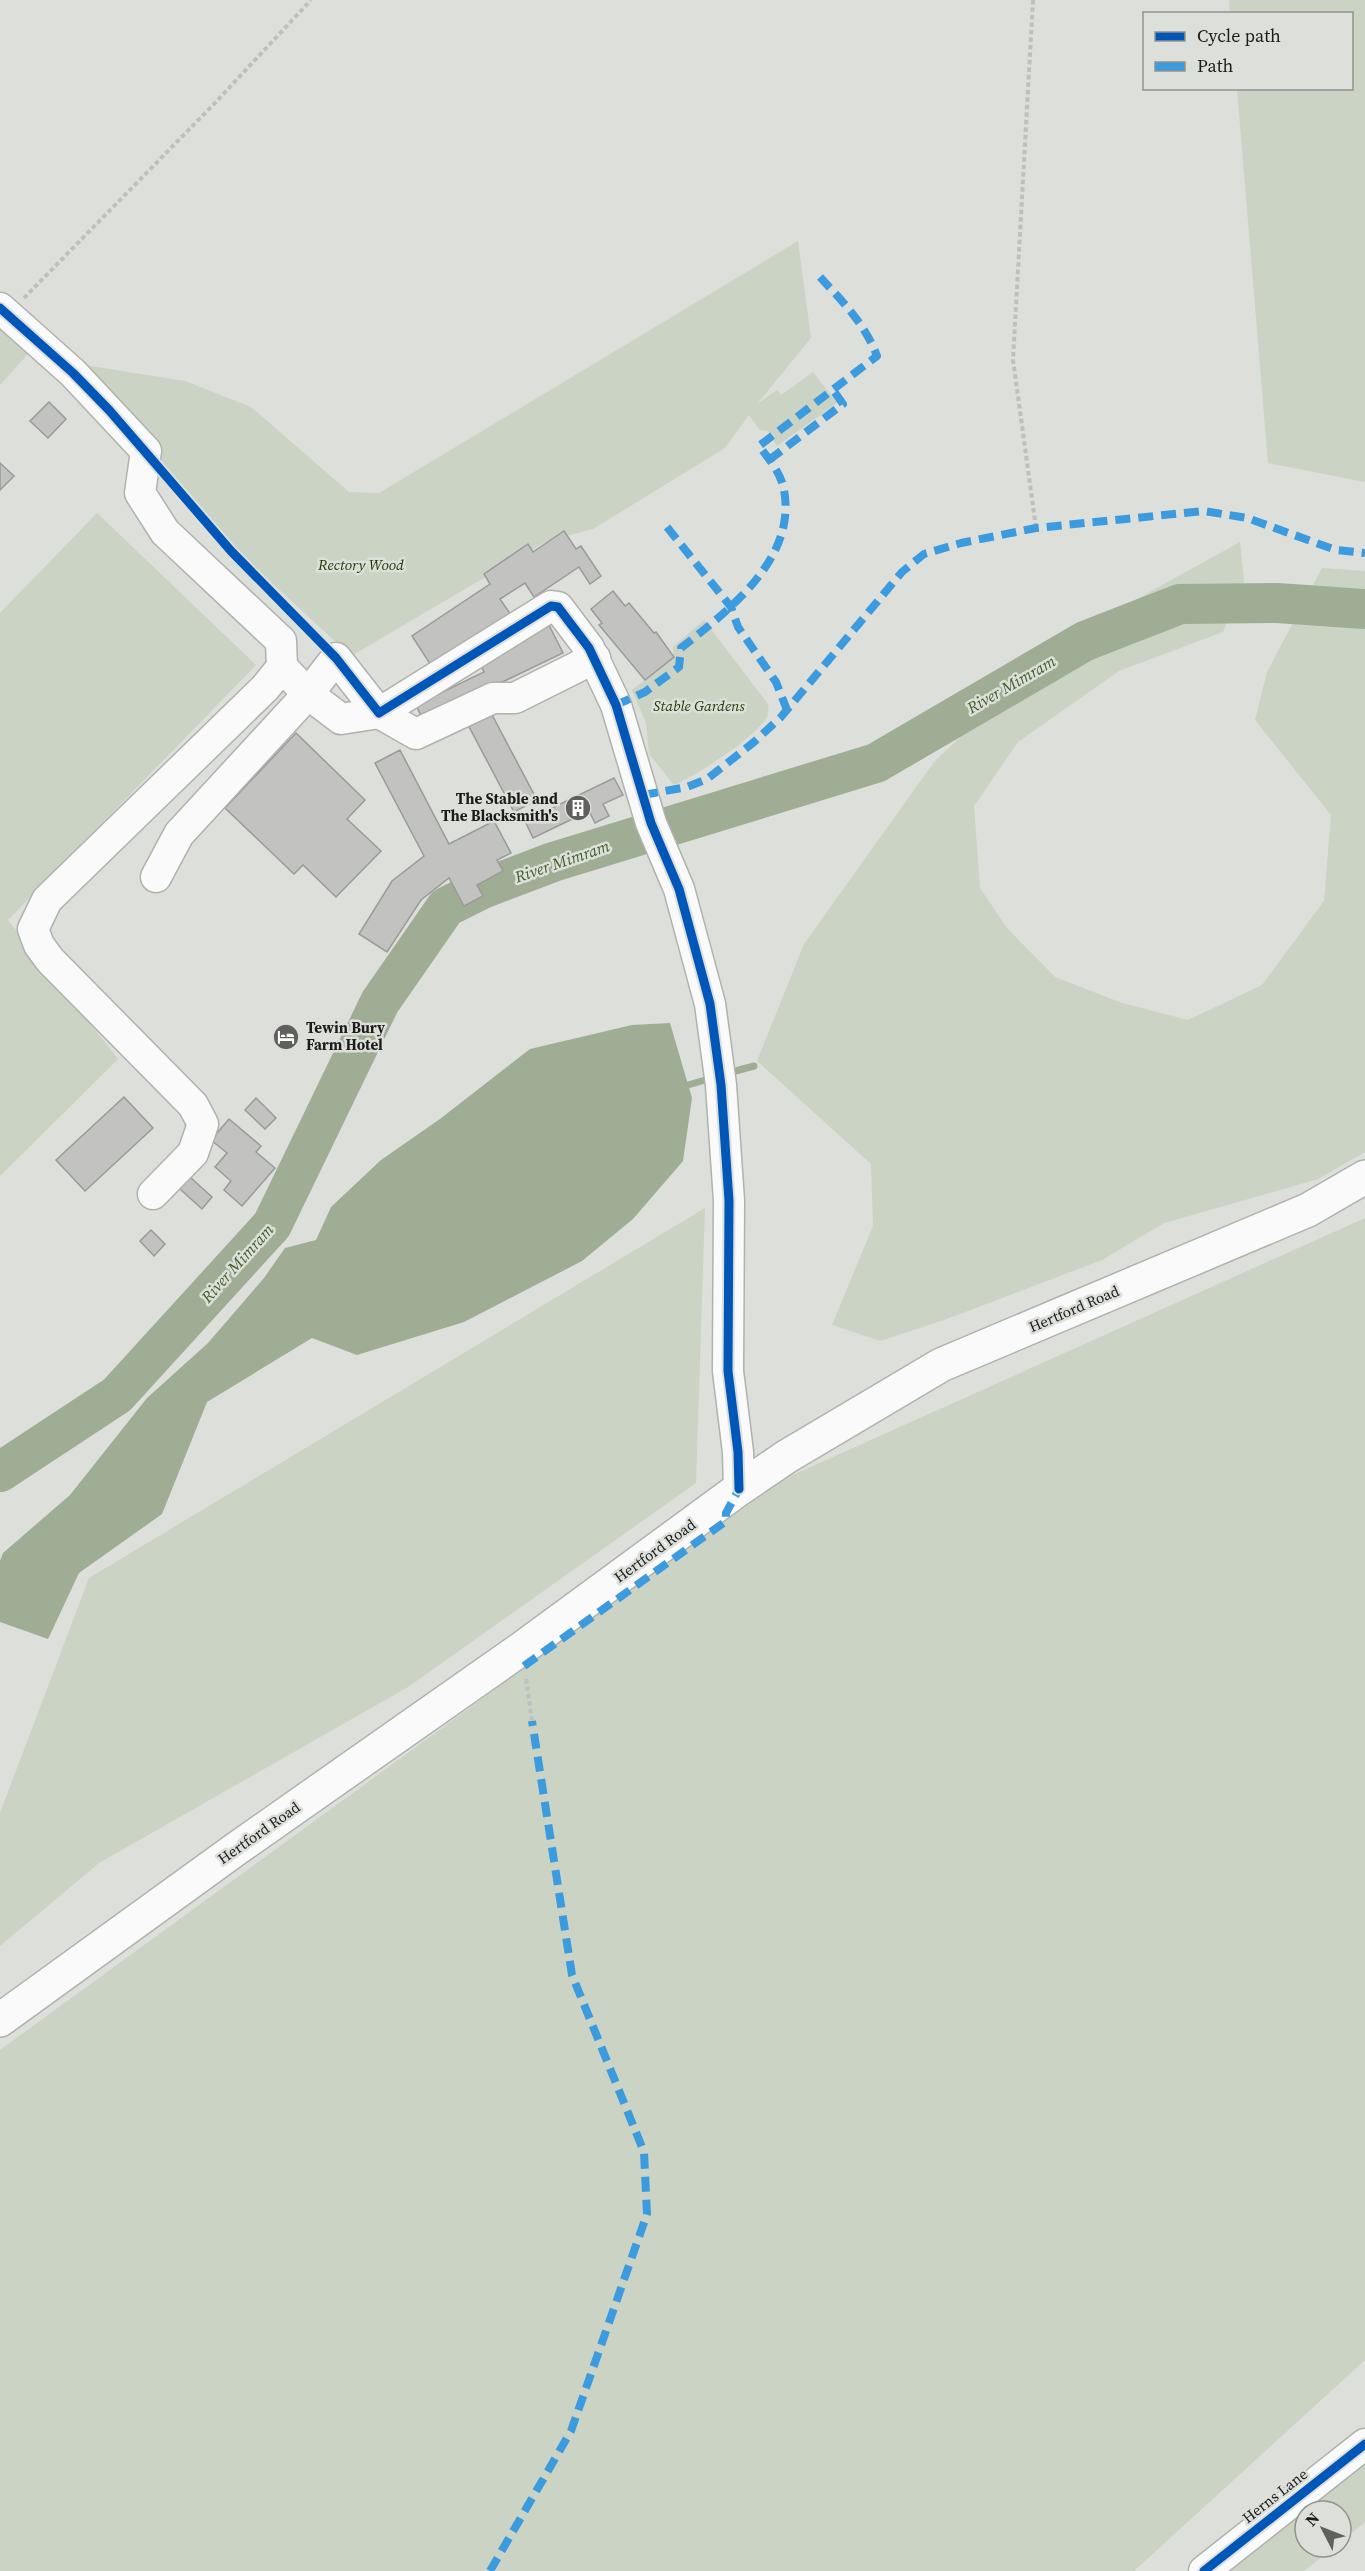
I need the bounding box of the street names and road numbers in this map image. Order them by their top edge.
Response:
street label: Hertford Road [1025,1280,1123,1337]
street label: Hertford Road [610,1514,700,1587]
street label: Hertford Road [213,1796,305,1869]
street label: Herns Lane [1238,2463,1312,2528]

